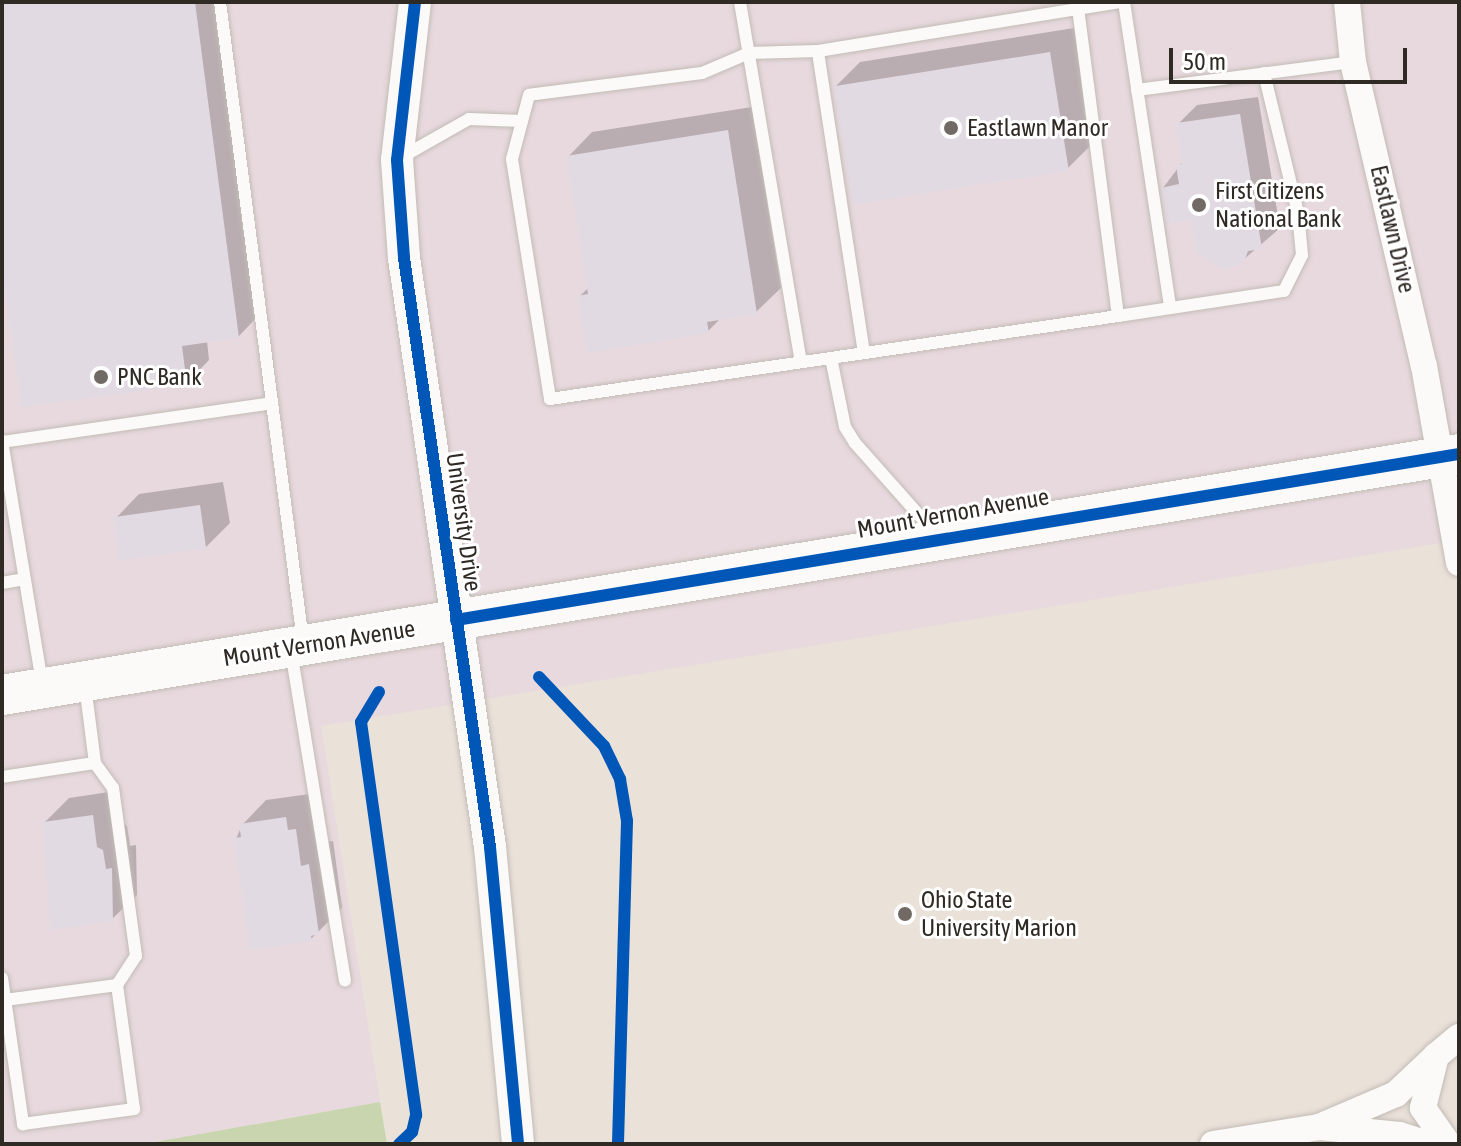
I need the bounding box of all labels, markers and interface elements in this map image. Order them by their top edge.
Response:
scale bar [1173,32,1411,82]
text: 50 m [1183,48,1226,75]
place label: Eastlawn Manor [967,114,1108,142]
marker: Eastlawn Manor [942,119,960,137]
street label: Eastlawn Drive [1364,162,1422,296]
place label: First Citizens National Bank [1215,177,1341,233]
marker: First Citizens National Bank [1190,196,1208,214]
place label: PNC Bank [117,363,202,391]
marker: PNC Bank [92,368,110,386]
street label: University Drive [440,451,488,593]
street label: Mount Vernon Avenue [855,482,1051,544]
street label: Mount Vernon Avenue [221,614,417,672]
place label: Ohio State University Marion [921,886,1077,942]
marker: Ohio State University Marion [896,905,914,923]

